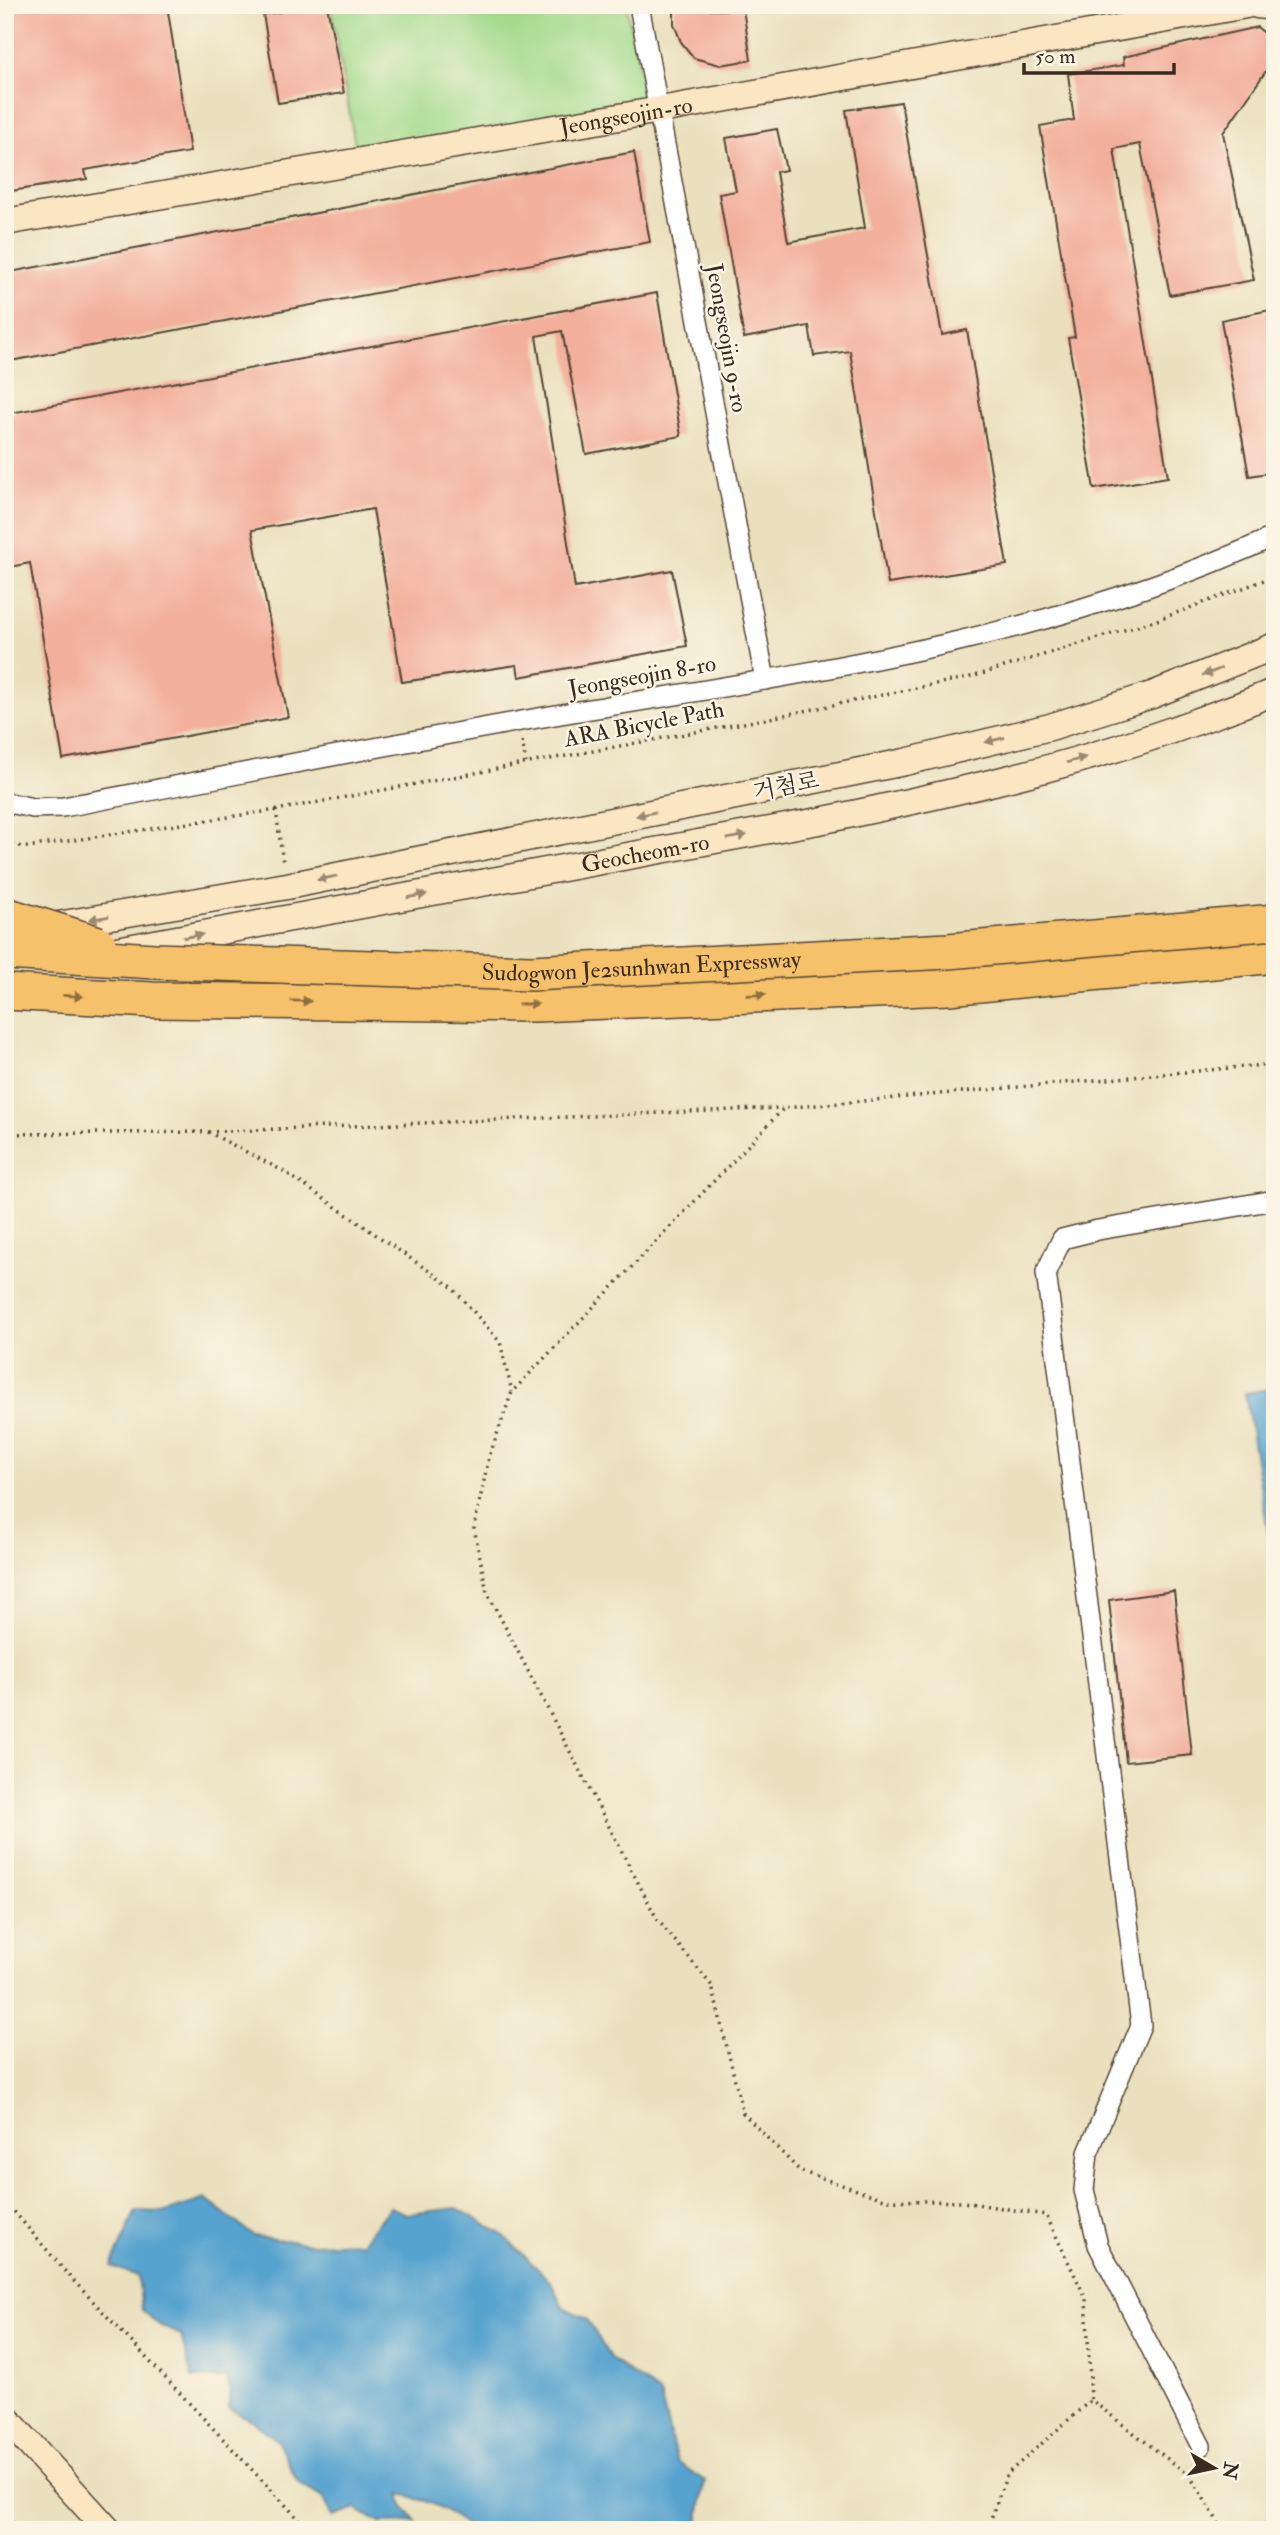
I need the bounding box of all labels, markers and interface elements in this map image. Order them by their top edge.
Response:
scale bar [1024,32,1175,76]
text: 50 m [1035,43,1076,70]
street label: Jeongseojin-ro [557,90,695,142]
street label: Jeongseojin 9-ro [699,260,754,415]
street label: Jeongseojin 8-ro [565,649,718,703]
one-way arrow [1201,666,1222,677]
street label: ARA Bicycle Path [561,694,726,754]
one-way arrow [984,735,1006,746]
one-way arrow [1066,754,1087,764]
street label: 거첨로 [751,765,821,807]
one-way arrow [635,808,657,819]
street label: Geocheom-ro [579,827,711,879]
one-way arrow [726,831,748,842]
one-way arrow [316,872,338,883]
one-way arrow [406,890,428,901]
one-way arrow [88,913,110,924]
one-way arrow [182,930,204,941]
street label: Sudogwon Je2sunhwan Expressway [481,944,803,988]
one-way arrow [745,989,767,1000]
one-way arrow [63,990,85,1001]
one-way arrow [290,996,312,1007]
one-way arrow [518,998,540,1010]
north arrow [1178,2434,1248,2504]
text: N [1216,2459,1243,2482]

